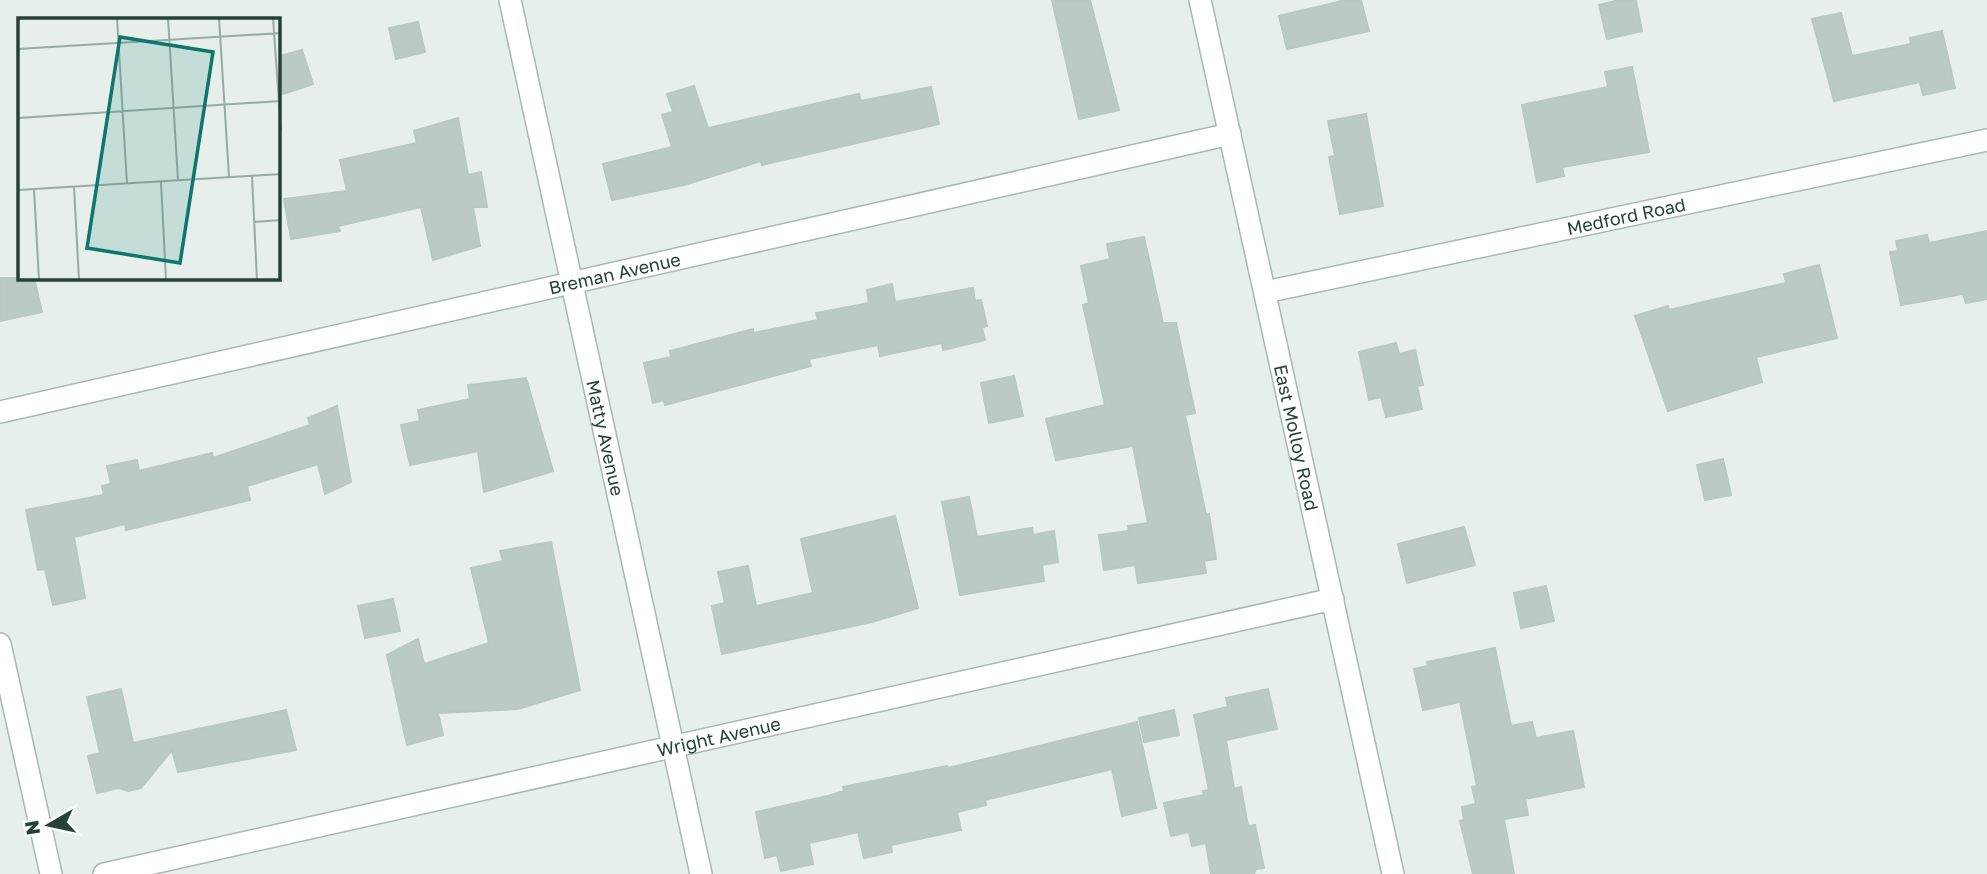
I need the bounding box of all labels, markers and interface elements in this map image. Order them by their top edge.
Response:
inset map [18,18,280,280]
street label: Medford Road [1565,193,1687,239]
street label: Breman Avenue [546,248,683,299]
street label: East Molloy Road [1270,362,1323,513]
street label: Matty Avenue [582,378,629,498]
street label: Wright Avenue [655,712,783,761]
north arrow [14,790,84,860]
text: N [19,819,44,837]

